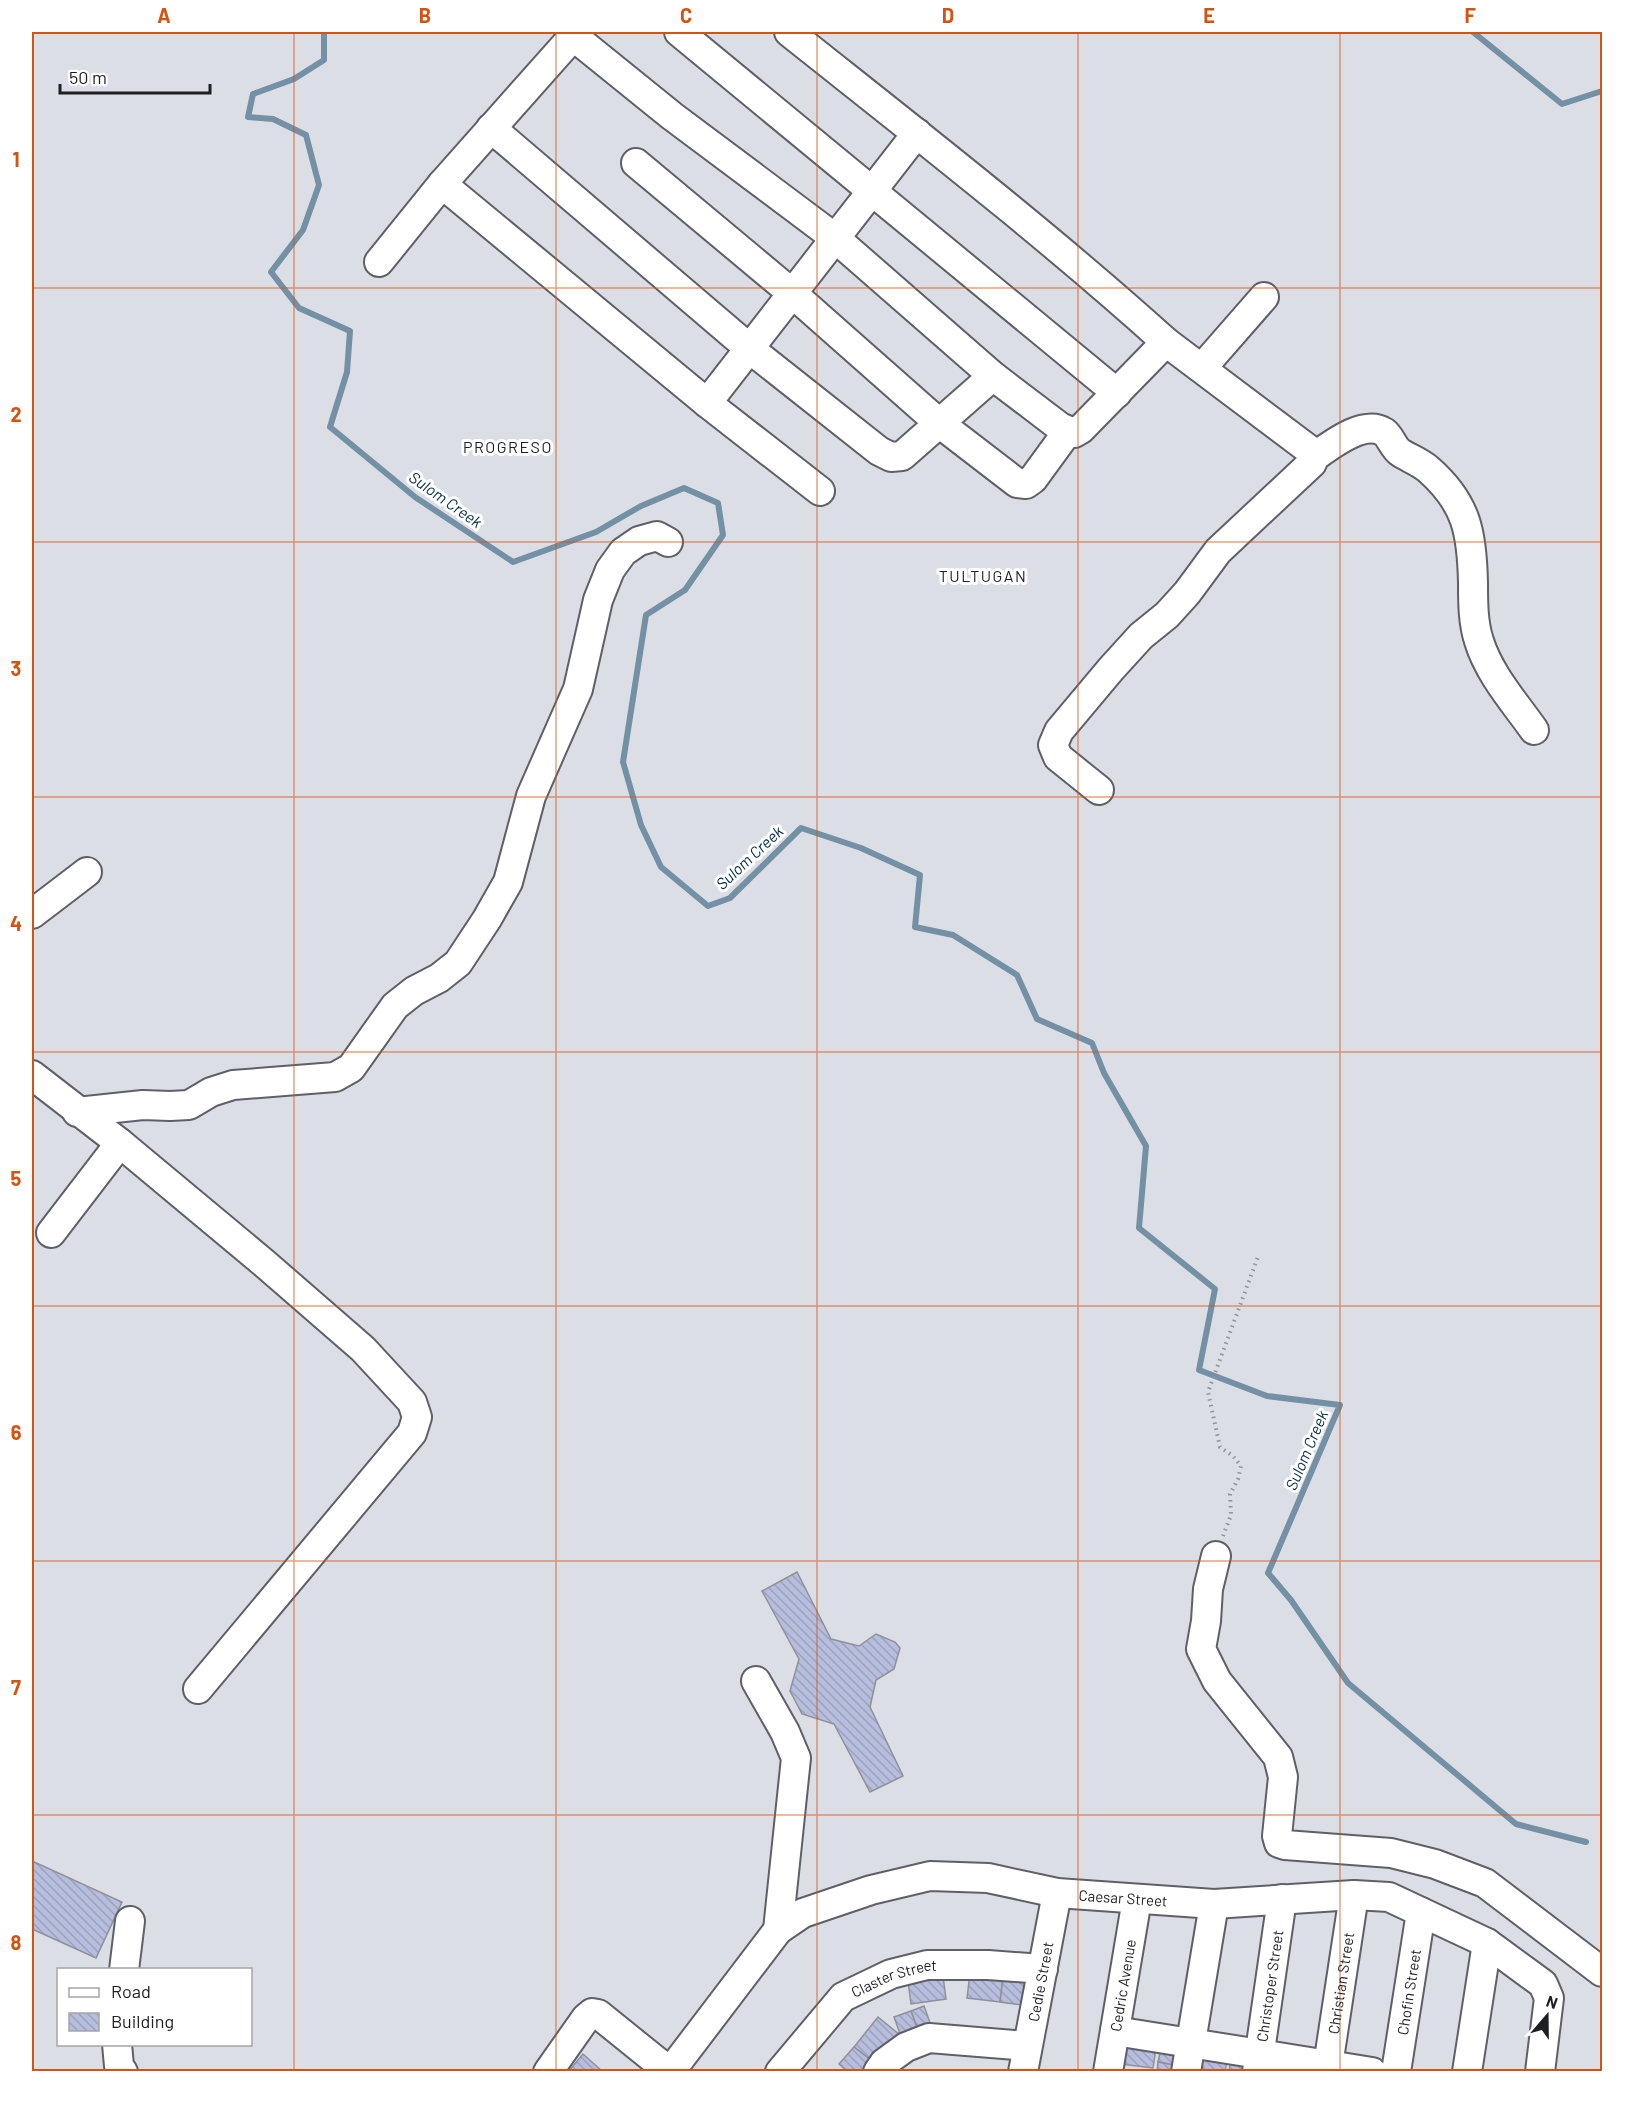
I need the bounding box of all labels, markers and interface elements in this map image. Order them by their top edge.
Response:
text: A [157,3,171,27]
text: B [419,3,431,27]
text: C [680,3,692,27]
text: D [942,3,954,27]
text: E [1203,3,1215,27]
text: F [1464,3,1476,27]
scale bar [60,57,210,95]
text: 50 m [69,66,107,88]
text: 1 [12,147,20,171]
text: 2 [10,402,22,426]
district label: PROGRESO [463,437,553,456]
water label: Sulom Creek [406,467,486,531]
district label: TULTUGAN [939,566,1027,585]
text: 3 [11,656,21,680]
water label: Sulom Creek [712,821,787,893]
text: 4 [10,911,22,935]
text: 5 [11,1166,22,1190]
water label: Sulom Creek [1281,1407,1331,1493]
text: 6 [11,1420,22,1444]
text: 7 [11,1675,21,1699]
street label: Caesar Street [1078,1886,1168,1910]
street label: Christoper Street [1252,1929,1286,2043]
text: 8 [11,1930,22,1954]
street label: Christian Street [1324,1931,1357,2035]
street label: Cedric Avenue [1106,1938,1139,2033]
street label: Cedie Street [1024,1940,1057,2023]
street label: Chofin Street [1393,1948,1424,2036]
street label: Claster Street [848,1956,937,2001]
legend [57,1968,252,2046]
text: Road [111,1980,151,2002]
north arrow [1517,1986,1577,2046]
text: N [1544,1991,1561,2012]
text: Building [111,2010,174,2032]

